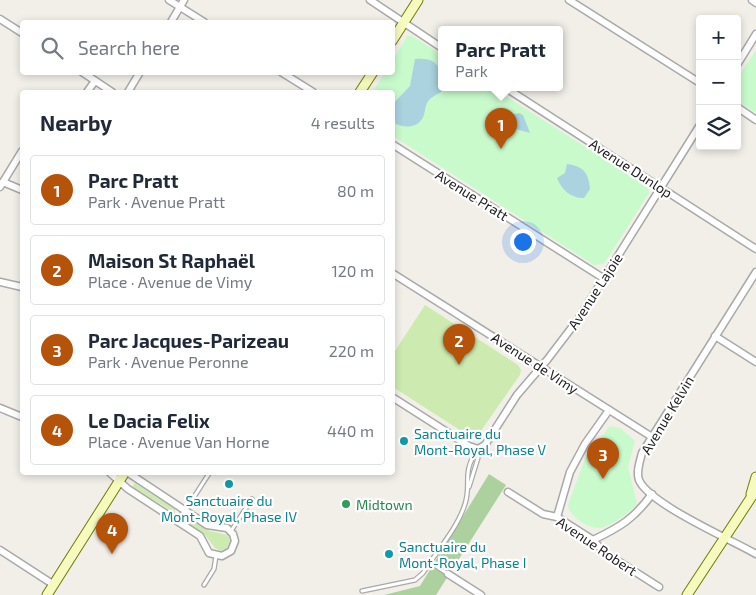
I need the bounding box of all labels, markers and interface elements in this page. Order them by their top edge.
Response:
map controls [696,15,741,150]
button: + [696,15,741,60]
search box [20,20,395,75]
popup [438,26,563,91]
icon: search [38,34,66,62]
text: Search here [78,36,180,59]
text: Parc Pratt [455,38,546,61]
button: − [696,60,741,105]
text: Park [455,61,488,80]
button: layers [696,105,741,150]
pin: 1 [485,108,517,149]
text: Nearby [40,110,112,135]
text: 4 results [311,113,375,132]
street label: Avenue Dunlop [586,135,676,201]
street label: Avenue Pratt [433,166,511,224]
text: Parc Pratt [88,169,178,192]
text: 1 [54,181,60,200]
text: 80 m [337,181,374,200]
text: Park · Avenue Pratt [88,192,225,211]
your location [510,229,536,255]
text: Maison St Raphaël [88,249,255,272]
street label: Avenue Lajoie [564,250,626,332]
text: 2 [52,261,62,280]
text: 120 m [331,261,374,280]
text: Place · Avenue de Vimy [88,272,252,291]
pin: 2 [443,324,475,365]
text: Parc Jacques-Parizeau [88,329,289,352]
street label: Avenue de Vimy [488,329,582,398]
text: 3 [52,341,62,360]
text: 220 m [329,341,374,360]
text: Park · Avenue Peronne [88,352,249,371]
street label: Avenue Kelvin [637,373,697,457]
text: Le Dacia Felix [88,409,210,432]
text: 4 [52,421,62,440]
text: 440 m [327,421,374,440]
place label: Sanctuaire du Mont-Royal, Phase V [414,425,546,458]
text: Place · Avenue Van Horne [88,432,270,451]
marker: Sanctuaire du Mont-Royal, Phase V [398,435,410,447]
pin: 3 [587,438,619,479]
marker: Sanctuaire du Mont-Royal, Phase IV [223,478,235,490]
place label: Sanctuaire du Mont-Royal, Phase IV [161,492,297,525]
place label: Midtown [356,496,413,513]
marker: Midtown [340,498,352,510]
pin: 4 [96,513,128,554]
street label: Avenue Robert [554,513,640,579]
place label: Sanctuaire du Mont-Royal, Phase I [399,538,526,571]
marker: Sanctuaire du Mont-Royal, Phase I [383,548,395,560]

